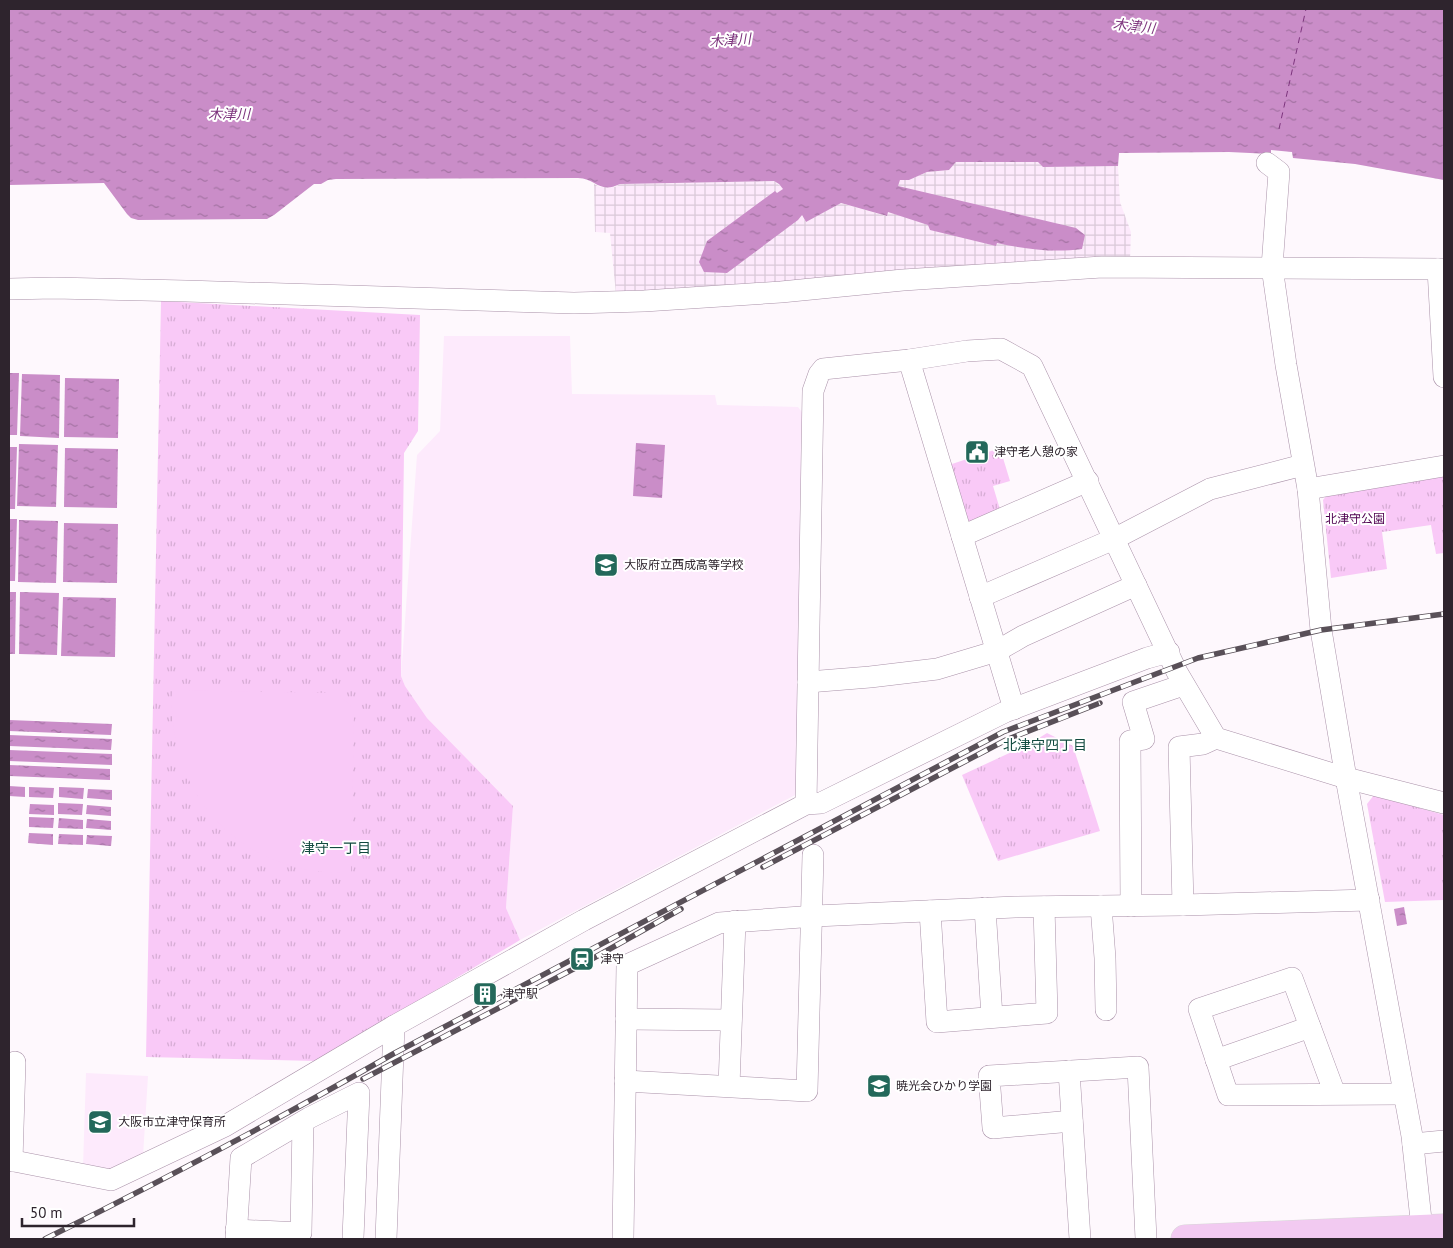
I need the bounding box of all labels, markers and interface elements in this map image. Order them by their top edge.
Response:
water label: 木津川 [1112,15,1158,37]
water label: 木津川 [708,29,754,50]
water label: 木津川 [208,105,252,123]
public building icon: 津守老人憩の家 [964,439,990,465]
place label: 津守老人憩の家 [994,444,1078,459]
park label: 北津守公園 [1325,511,1385,526]
school or university icon: 大阪府立西成高等学校 [593,552,619,578]
place label: 大阪府立西成高等学校 [624,557,744,572]
district label: 北津守四丁目 [1003,736,1087,754]
district label: 津守一丁目 [301,839,371,857]
station icon: 津守 [569,946,595,972]
place label: 津守 [600,951,624,966]
building icon: 津守駅 [472,981,498,1007]
place label: 津守駅 [502,986,538,1001]
school or university icon: 暁光会ひかり学園 [866,1073,892,1099]
place label: 暁光会ひかり学園 [896,1078,992,1093]
school or university icon: 大阪市立津守保育所 [87,1109,113,1135]
place label: 大阪市立津守保育所 [118,1114,226,1129]
scale bar [22,1196,135,1228]
text: 50 m [30,1203,63,1222]

